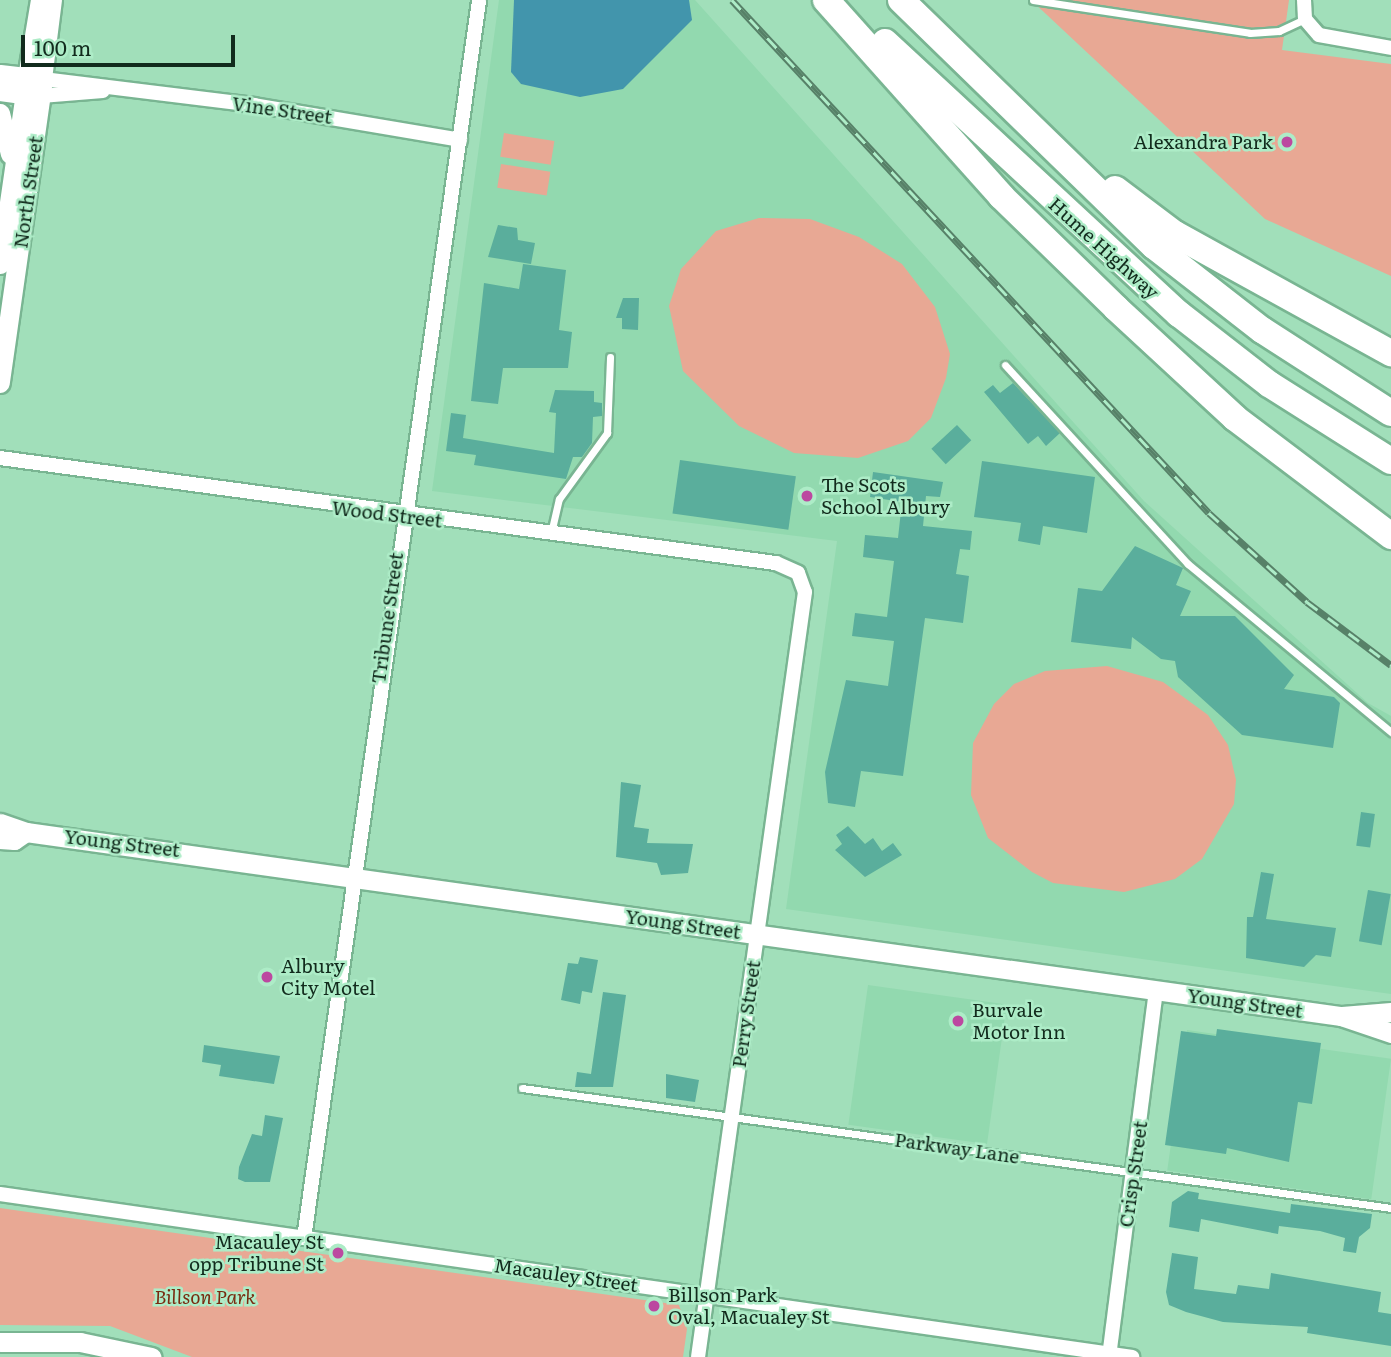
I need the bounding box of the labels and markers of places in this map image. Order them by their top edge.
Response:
place label: Alexandra Park [1134,131,1273,153]
marker: Alexandra Park [1279,134,1295,150]
place label: The Scots School Albury [821,474,950,518]
marker: The Scots School Albury [799,488,815,504]
place label: Albury City Motel [281,955,375,999]
marker: Albury City Motel [259,969,275,985]
place label: Burvale Motor Inn [972,999,1066,1043]
marker: Burvale Motor Inn [950,1013,966,1029]
place label: Macauley St opp Tribune St [189,1231,324,1275]
marker: Macauley St opp Tribune St [330,1245,346,1261]
place label: Billson Park Oval, Macualey St [668,1284,830,1328]
marker: Billson Park Oval, Macualey St [646,1298,662,1314]

